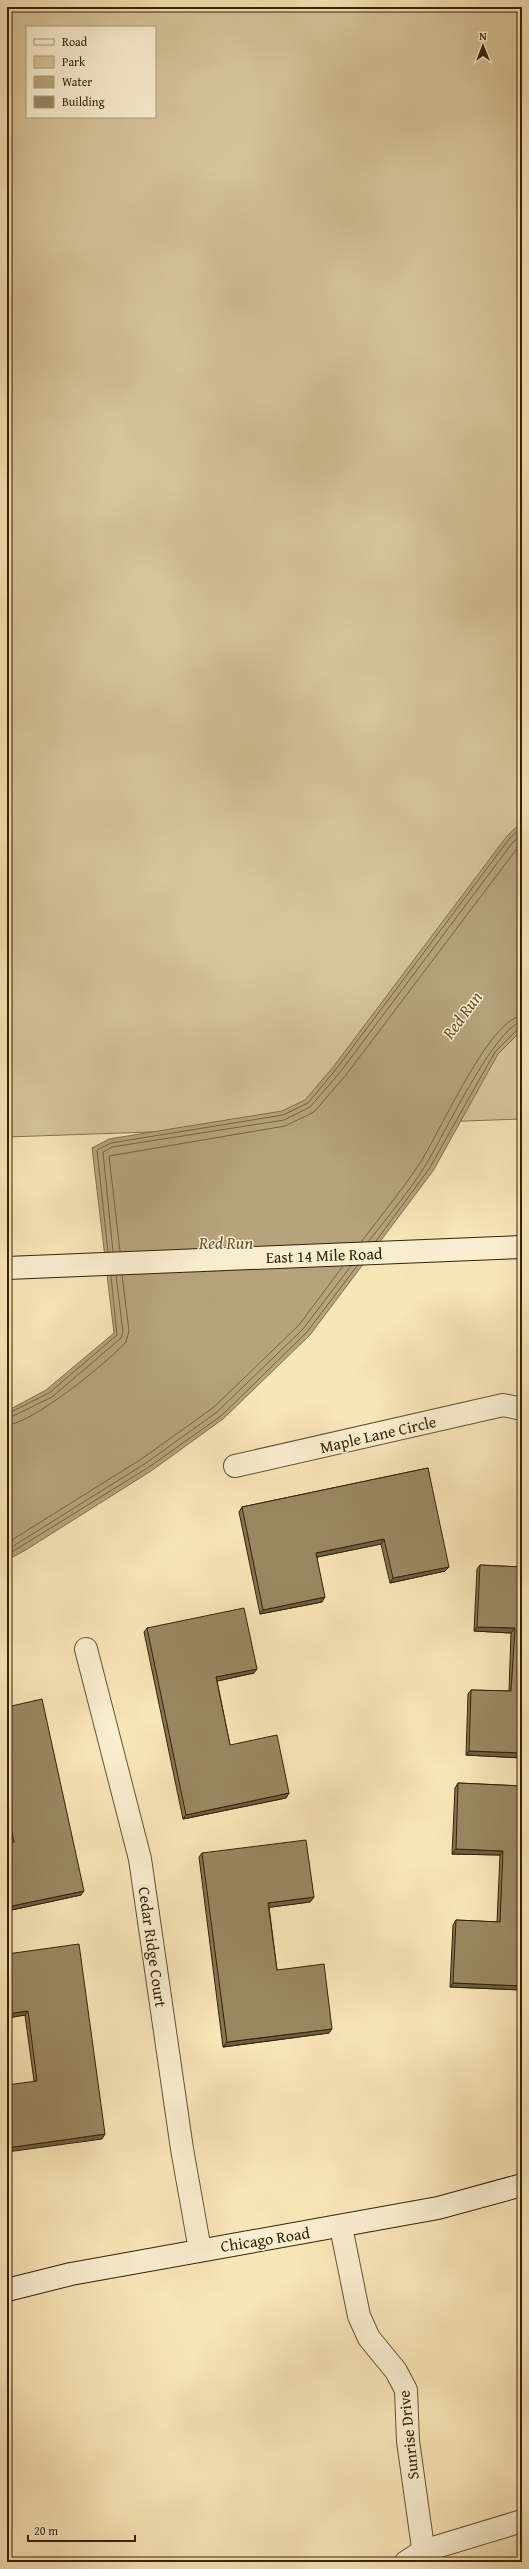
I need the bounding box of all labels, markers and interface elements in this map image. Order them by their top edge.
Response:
legend [26,26,156,118]
north arrow [463,26,503,66]
text: N [479,28,487,44]
text: Road [62,33,88,50]
text: Park [62,53,86,70]
text: Water [62,73,92,90]
text: Building [62,93,105,110]
water label: Red Run [435,985,488,1045]
water label: Red Run [198,1230,253,1255]
street label: East 14 Mile Road [265,1241,383,1269]
street label: Maple Lane Circle [318,1409,438,1459]
street label: Cedar Ridge Court [133,1885,173,2009]
street label: Chicago Road [219,2220,312,2258]
street label: Sunrise Drive [391,2389,425,2481]
scale bar [28,2517,135,2543]
text: 20 m [34,2522,58,2539]

